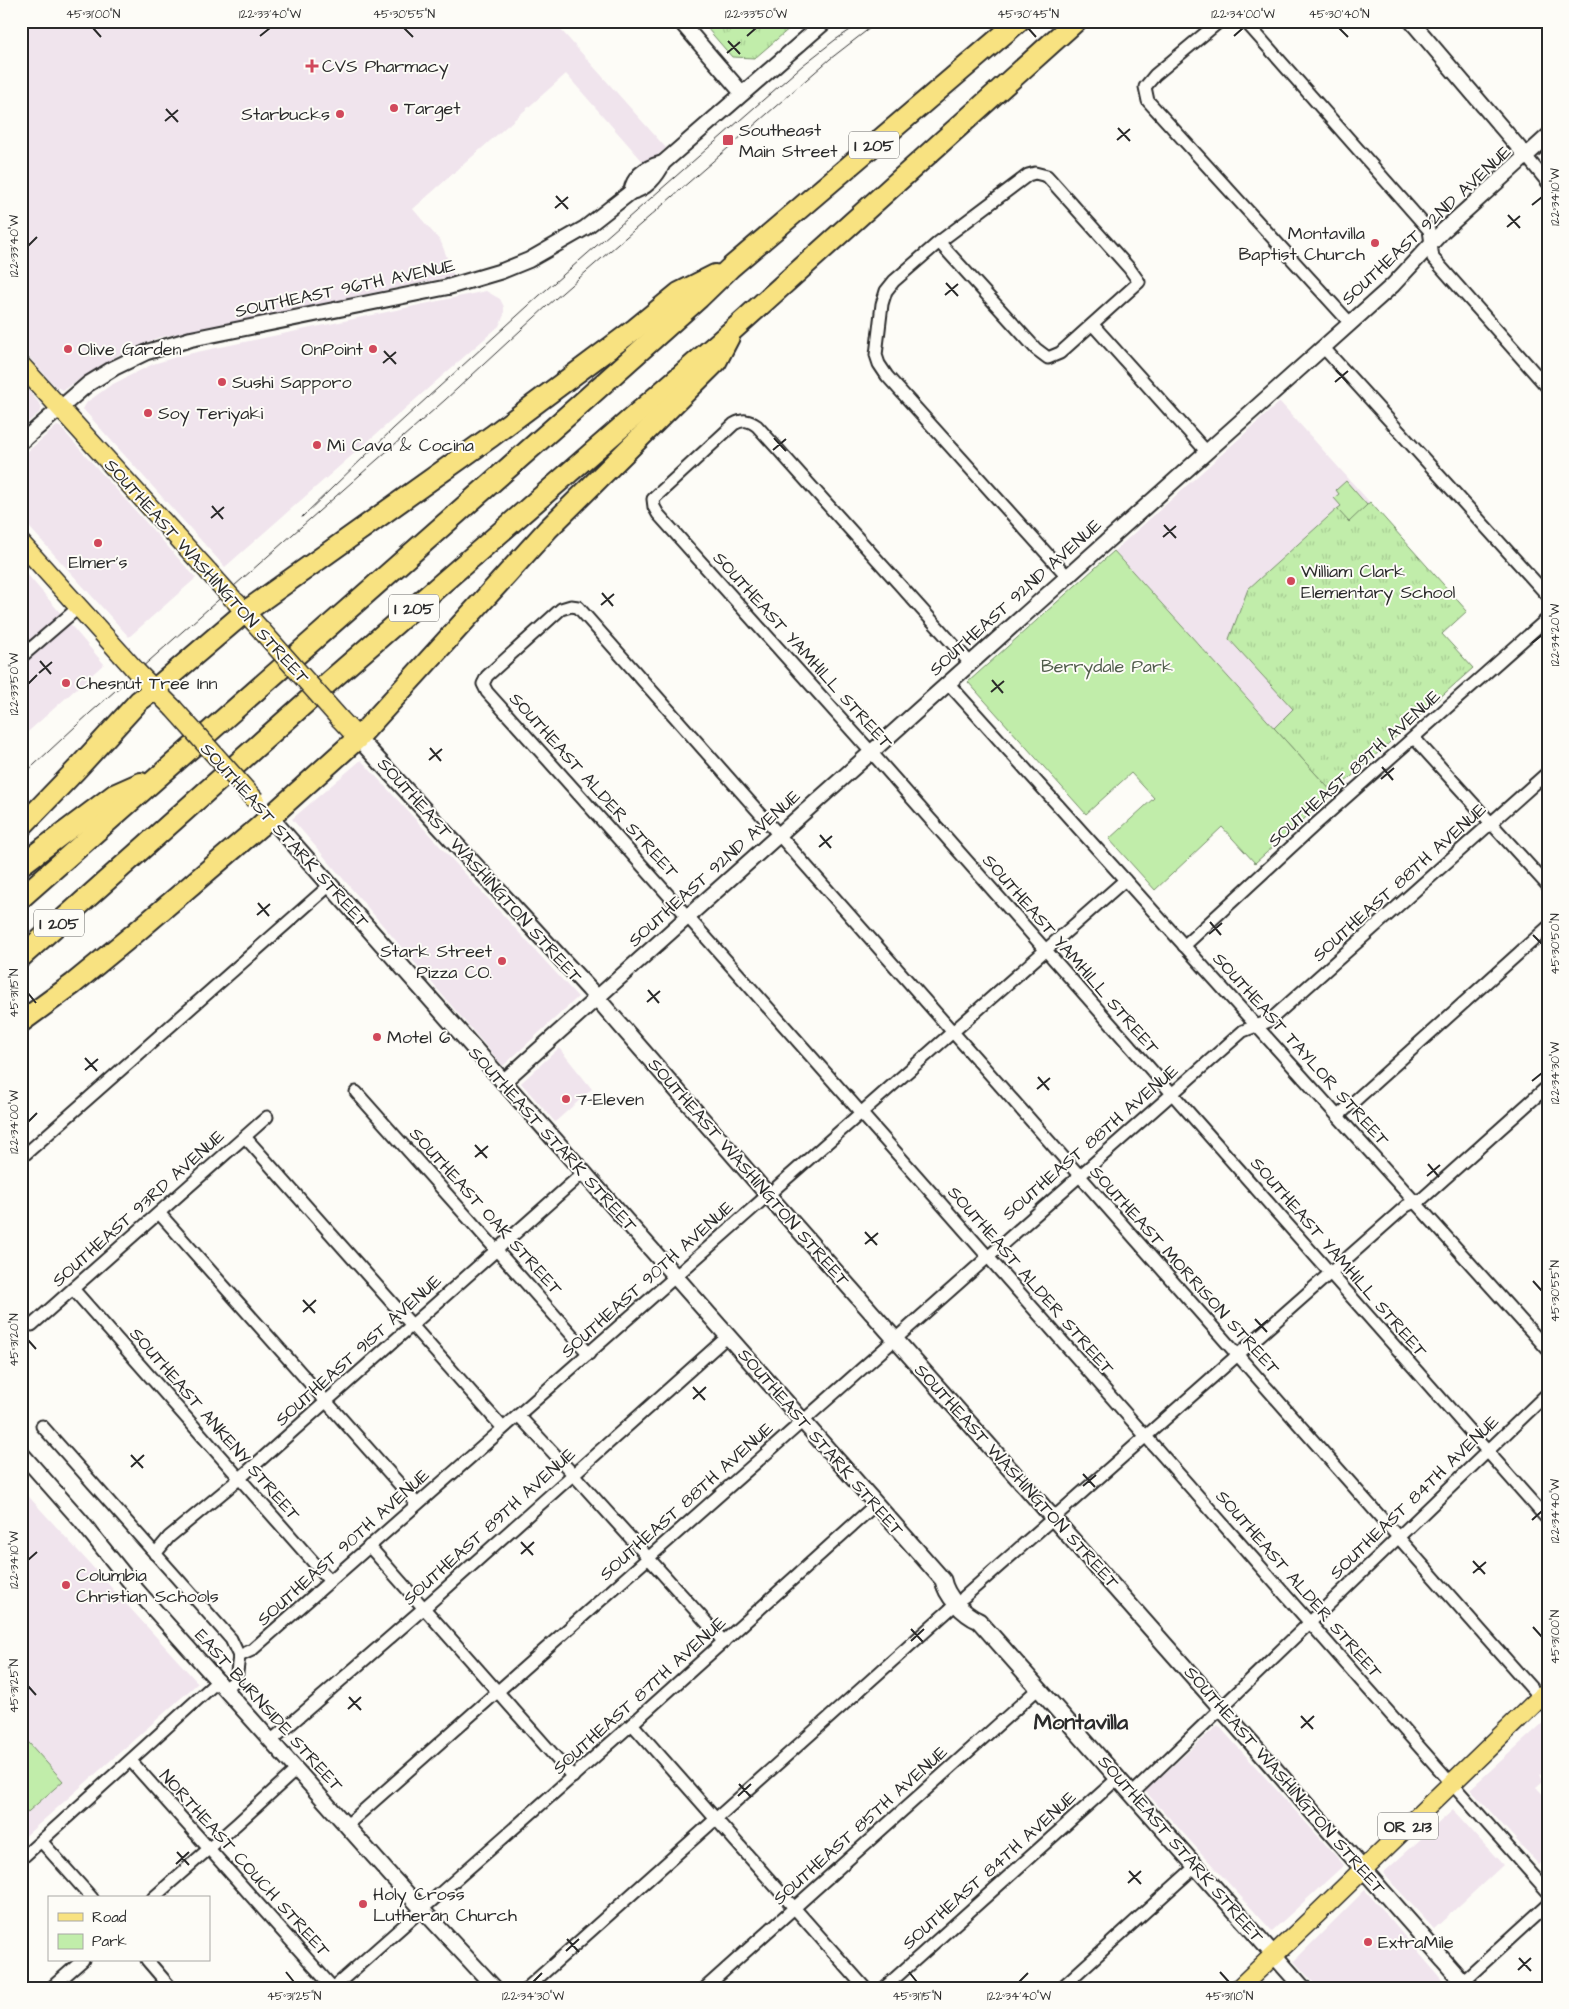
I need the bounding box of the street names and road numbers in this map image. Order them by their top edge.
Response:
road number: I 205 [849,132,899,158]
street label: SOUTHEAST 92ND AVENUE [1336,140,1517,311]
street label: SOUTHEAST 96TH AVENUE [233,253,458,324]
street label: SOUTHEAST WASHINGTON STREET [99,453,315,690]
street label: SOUTHEAST 92ND AVENUE [924,513,1107,682]
street label: SOUTHEAST YAMHILL STREET [707,546,899,755]
road number: I 205 [389,594,439,622]
street label: SOUTHEAST 89TH AVENUE [1262,684,1446,853]
street label: SOUTHEAST ALDER STREET [503,687,685,884]
street label: SOUTHEAST STARK STREET [195,737,375,934]
street label: SOUTHEAST WASHINGTON STREET [372,752,588,989]
street label: SOUTHEAST 92ND AVENUE [623,784,806,953]
street label: SOUTHEAST 88TH AVENUE [1307,797,1492,967]
street label: SOUTHEAST YAMHILL STREET [977,849,1165,1060]
road number: I 205 [34,910,84,936]
street label: SOUTHEAST TAYLOR STREET [1207,947,1395,1152]
street label: SOUTHEAST STARK STREET [463,1041,643,1238]
street label: SOUTHEAST WASHINGTON STREET [642,1053,855,1293]
street label: SOUTHEAST 88TH AVENUE [997,1059,1184,1226]
street label: SOUTHEAST OAK STREET [403,1122,568,1301]
street label: SOUTHEAST 93RD AVENUE [46,1124,230,1293]
street label: SOUTHEAST YAMHILL STREET [1245,1152,1433,1363]
street label: SOUTHEAST MORRISON STREET [1084,1160,1286,1381]
street label: SOUTHEAST ALDER STREET [942,1181,1120,1381]
street label: SOUTHEAST 90TH AVENUE [556,1195,739,1364]
street label: SOUTHEAST 91ST AVENUE [270,1269,447,1432]
street label: SOUTHEAST ANKENY STREET [124,1322,306,1527]
street label: SOUTHEAST STARK STREET [732,1343,910,1542]
street label: SOUTHEAST WASHINGTON STREET [909,1358,1125,1595]
street label: SOUTHEAST 84TH AVENUE [1324,1409,1505,1585]
street label: SOUTHEAST 88TH AVENUE [594,1416,779,1586]
street label: SOUTHEAST 89TH AVENUE [397,1442,581,1611]
street label: SOUTHEAST 90TH AVENUE [252,1463,435,1632]
street label: SOUTHEAST ALDER STREET [1210,1485,1388,1685]
street label: SOUTHEAST 87TH AVENUE [547,1610,732,1780]
street label: EAST BURNSIDE STREET [189,1624,349,1798]
street label: SOUTHEAST WASHINGTON STREET [1178,1661,1391,1901]
street label: SOUTHEAST 85TH AVENUE [768,1740,953,1911]
street label: SOUTHEAST STARK STREET [1092,1750,1270,1949]
street label: NORTHEAST COUCH STREET [154,1764,336,1963]
street label: SOUTHEAST 84TH AVENUE [897,1785,1082,1956]
road number: OR 213 [1378,1812,1438,1840]

